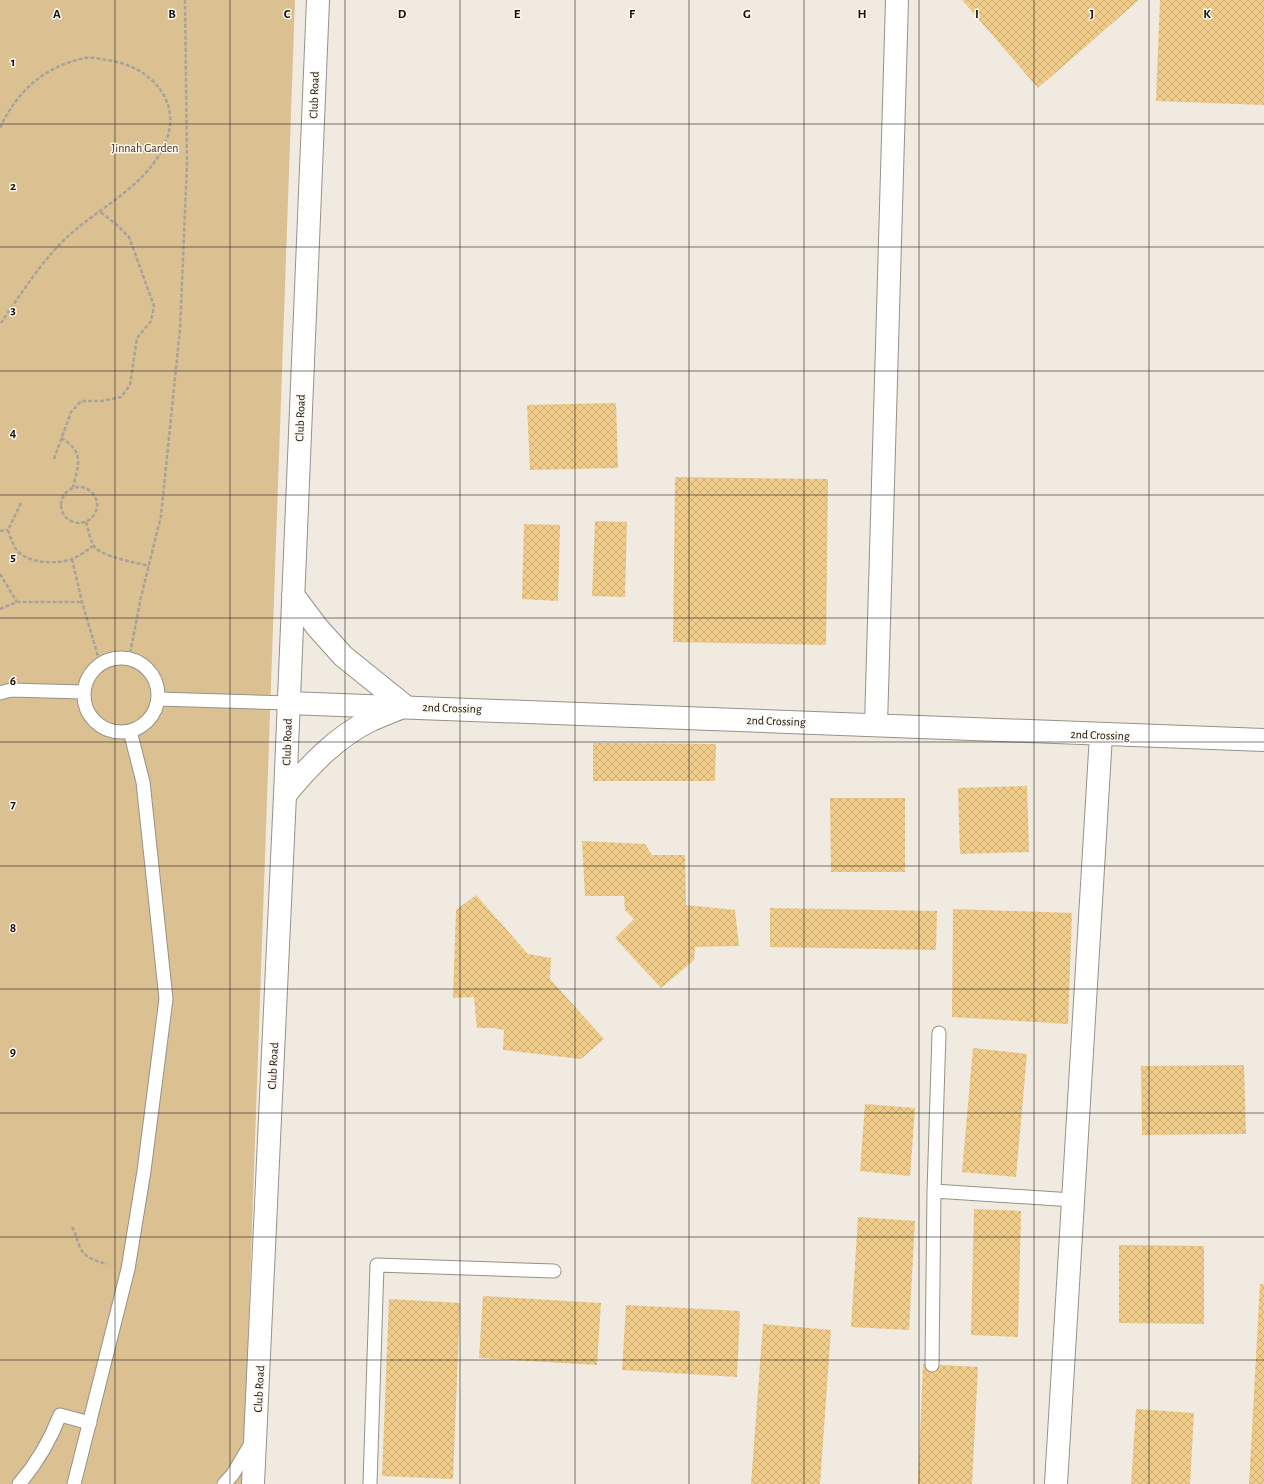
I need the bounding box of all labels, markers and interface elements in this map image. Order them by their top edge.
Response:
text: A [53,8,61,21]
text: B [168,8,176,21]
text: C [284,8,291,21]
text: D [398,8,407,21]
text: E [514,8,521,21]
text: F [629,8,636,21]
text: G [743,8,751,21]
text: H [857,8,867,21]
text: I [975,8,979,21]
text: J [1090,8,1094,21]
text: K [1203,8,1211,21]
text: 1 [11,56,15,69]
street label: Club Road [307,71,321,119]
park label: Jinnah Garden [112,142,178,154]
text: 2 [10,180,16,193]
text: 3 [10,304,16,317]
street label: Club Road [293,394,307,442]
text: 4 [10,427,17,440]
text: 5 [10,551,16,564]
text: 6 [10,675,16,688]
street label: 2nd Crossing [422,701,482,715]
street label: 2nd Crossing [746,714,806,728]
street label: Club Road [280,718,294,766]
street label: 2nd Crossing [1070,728,1130,742]
text: 7 [10,798,16,811]
text: 8 [10,922,16,935]
street label: Club Road [266,1042,280,1090]
text: 9 [10,1046,16,1059]
street label: Club Road [252,1365,266,1413]

